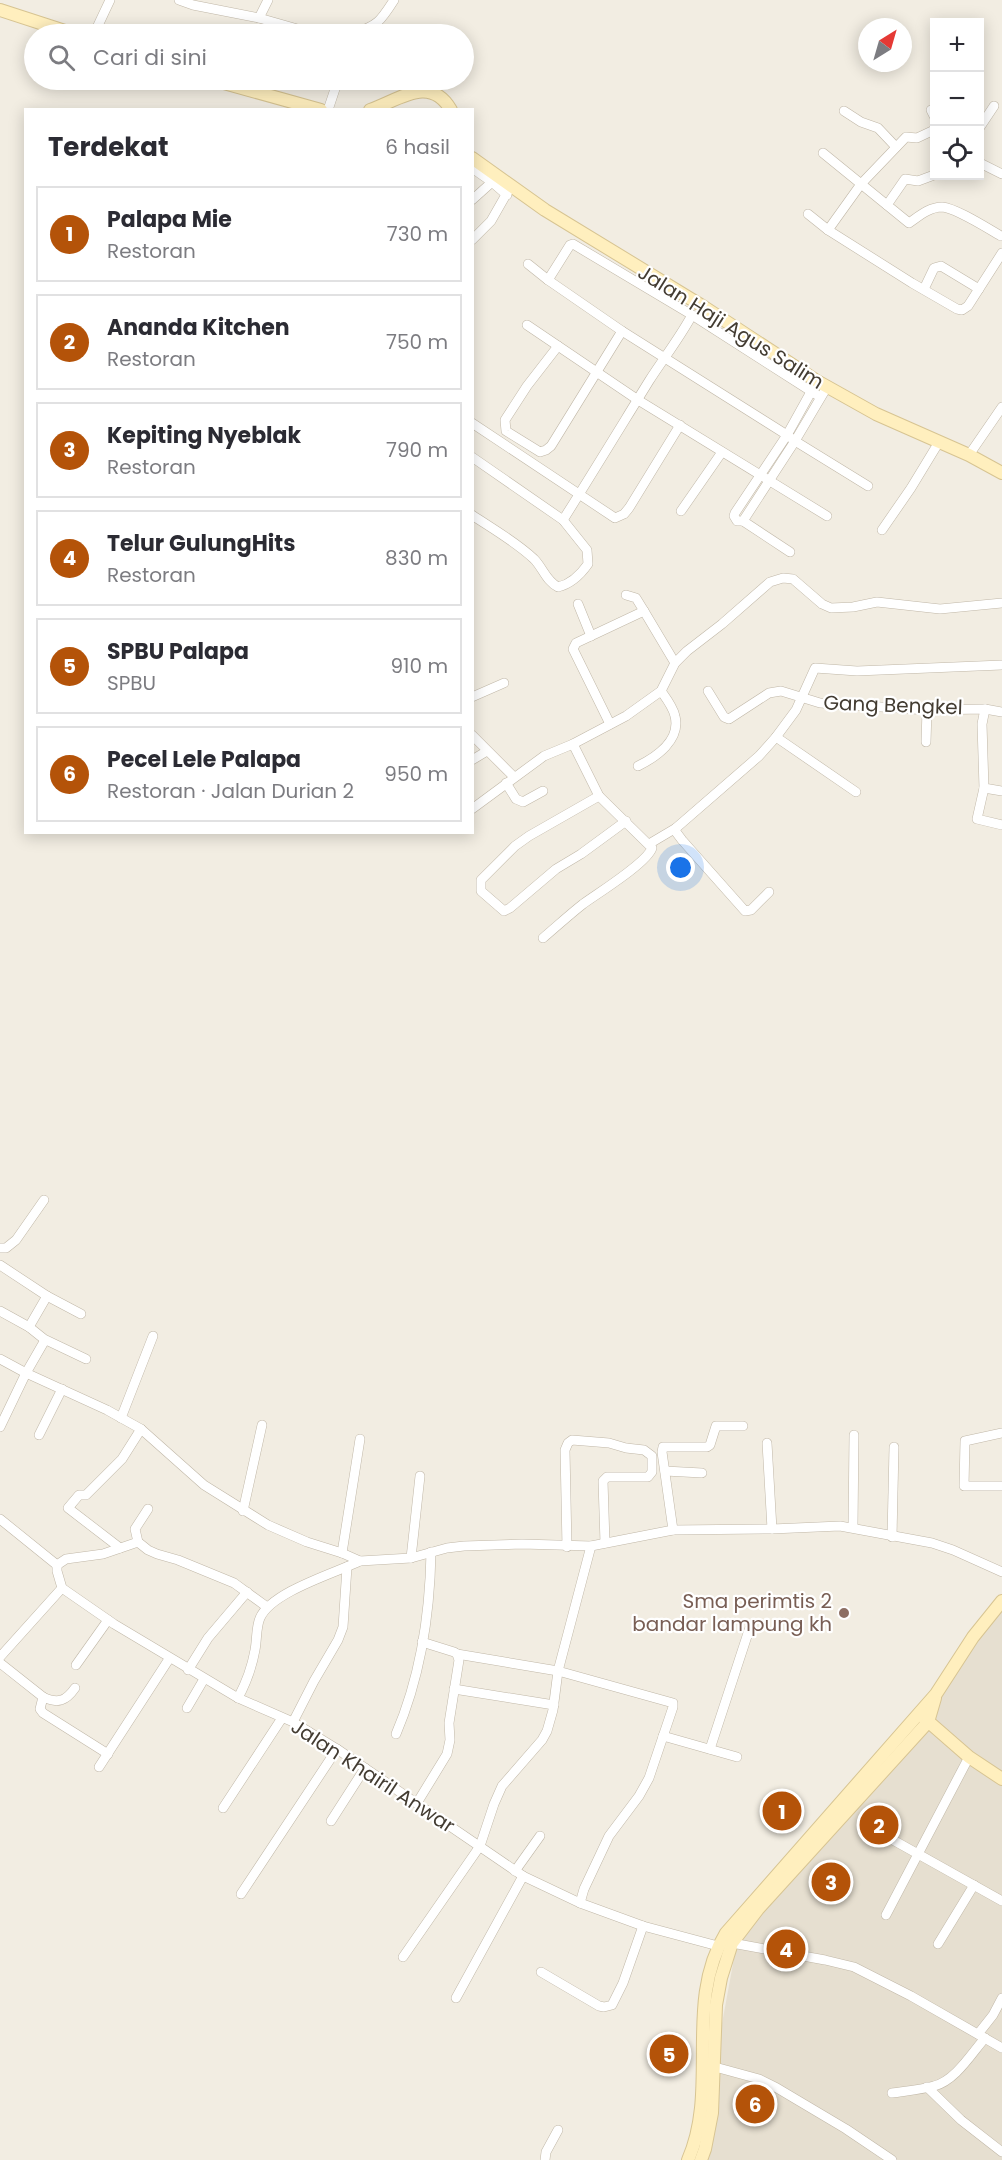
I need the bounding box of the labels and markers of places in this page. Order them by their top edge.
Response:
place label: Sma perimtis 2 bandar lampung kh [632,1587,832,1638]
marker: Sma perimtis 2 bandar lampung kh [837,1606,851,1620]
pin: 1 [762,1788,802,1834]
pin: 2 [860,1802,898,1848]
pin: 3 [812,1860,850,1904]
pin: 4 [766,1926,806,1972]
pin: 5 [650,2032,688,2076]
pin: 6 [736,2082,774,2126]

